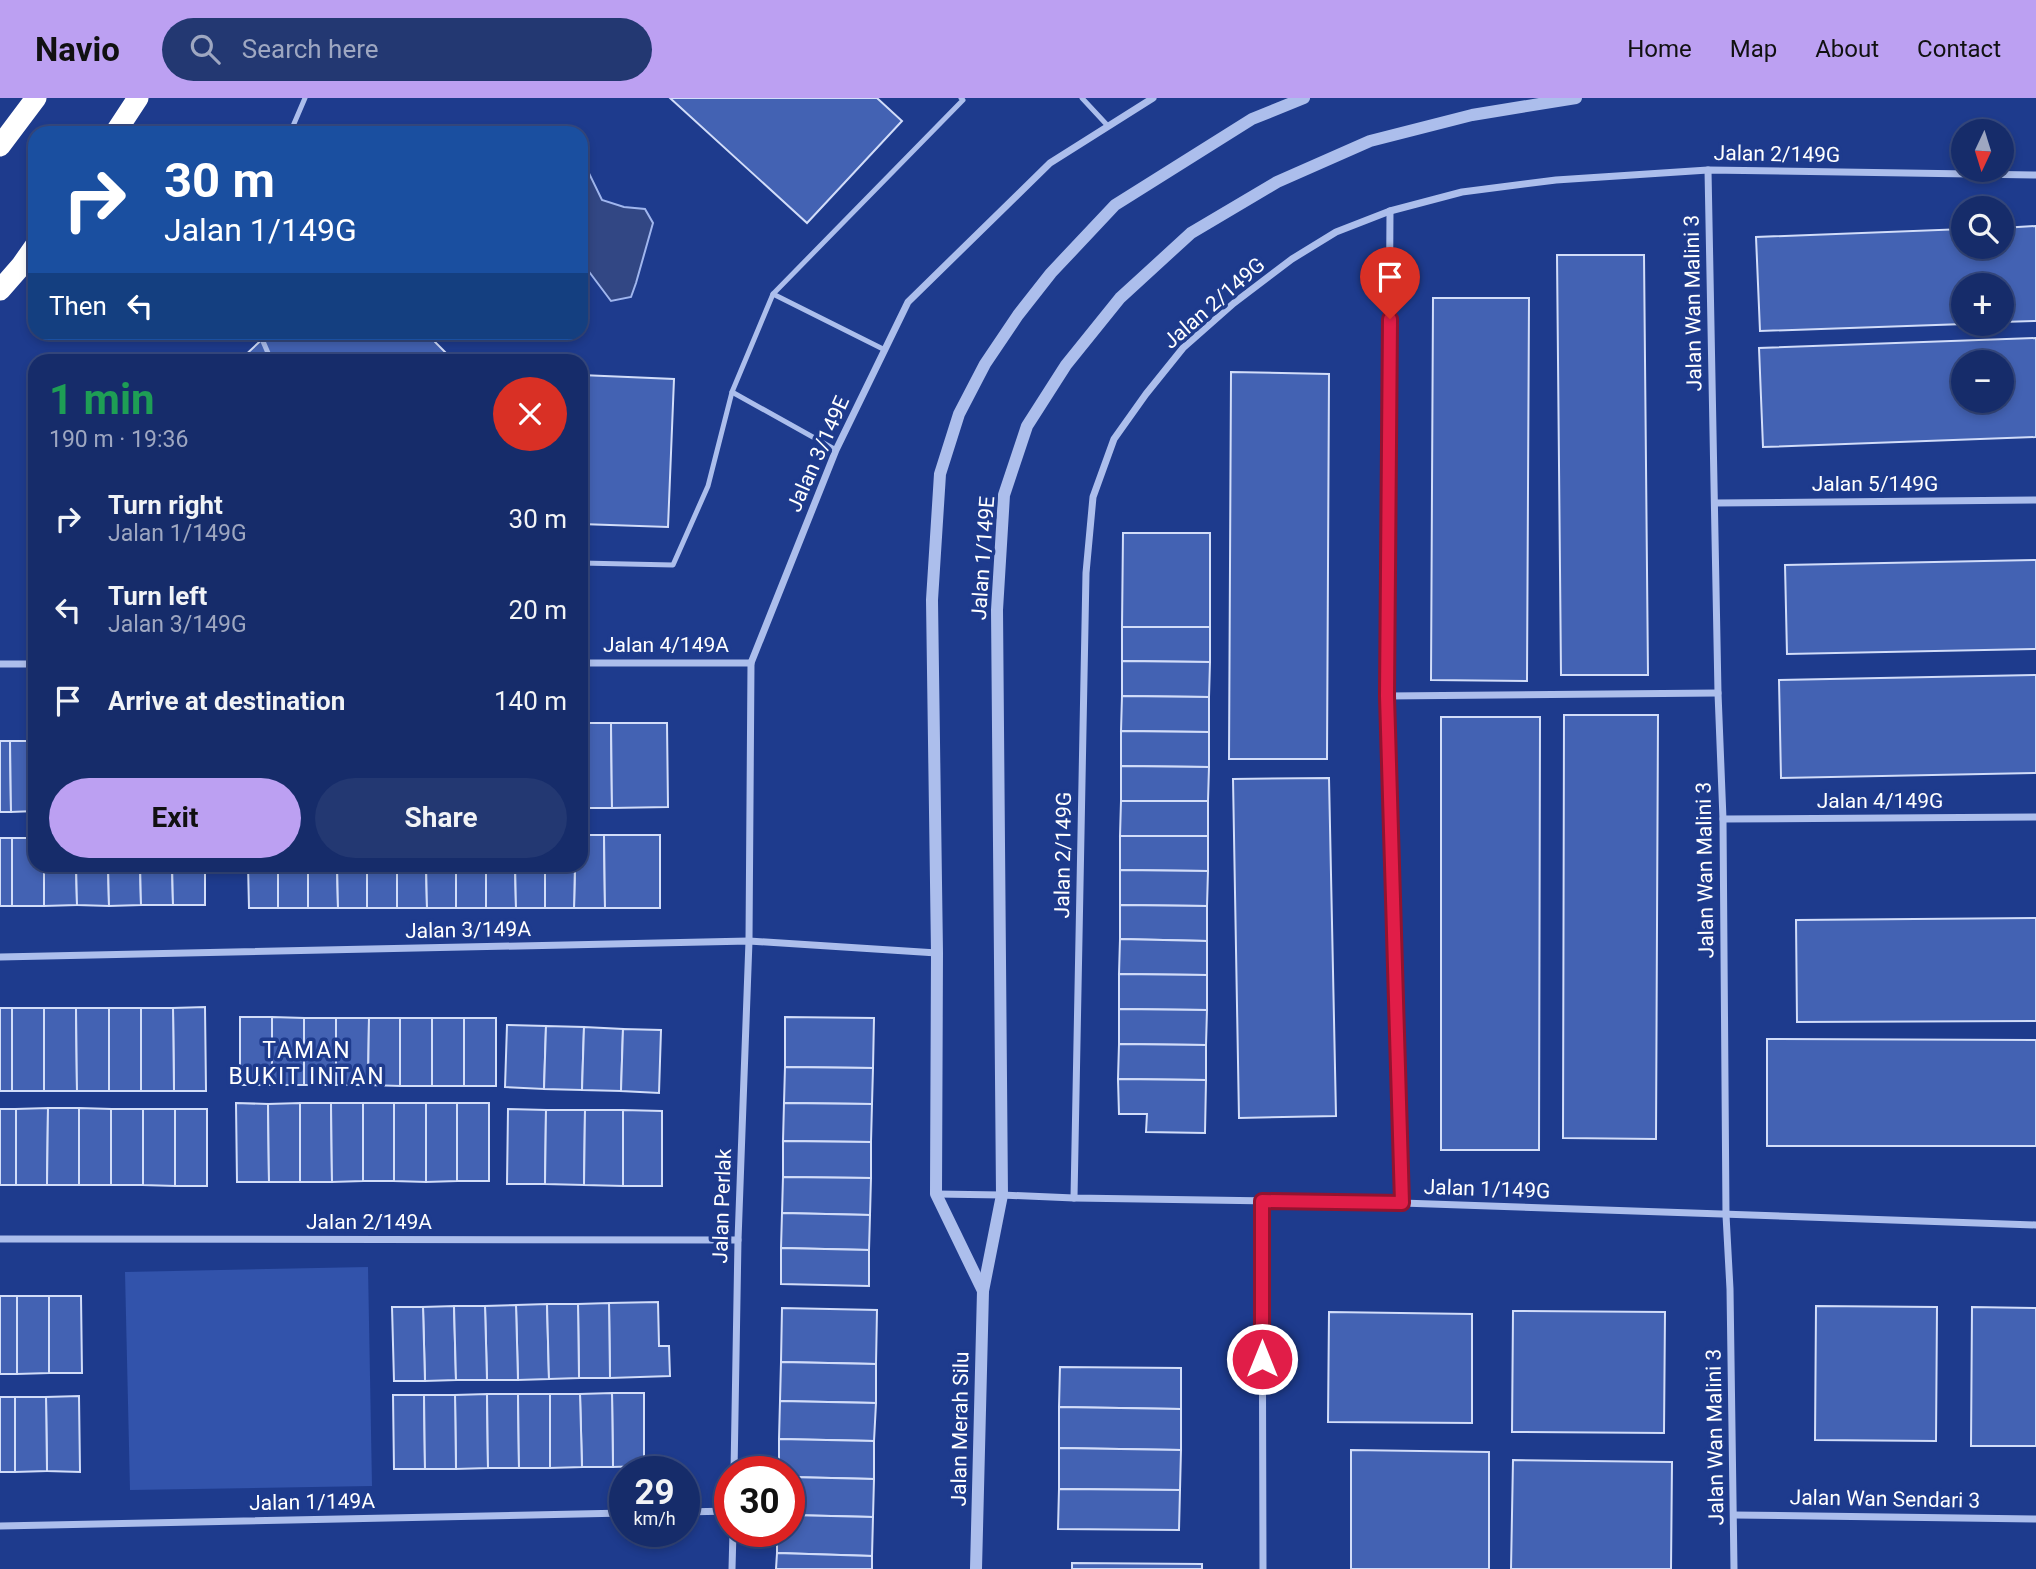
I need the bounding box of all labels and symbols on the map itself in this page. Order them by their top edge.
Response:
north arrow [1951,119,2014,182]
street label: Jalan 2/149G [1714,141,1840,167]
street label: Jalan Wan Malini 3 [1679,215,1707,391]
pin [1360,247,1420,319]
street label: Jalan 2/149G [1158,252,1270,354]
street label: Jalan 3/149E [782,392,854,516]
street label: Jalan 5/149G [1812,472,1938,496]
street label: Jalan 1/149E [967,495,999,621]
street label: Jalan 4/149A [603,633,729,657]
street label: Jalan Wan Malini 3 [1691,782,1719,958]
street label: Jalan 4/149G [1817,789,1943,813]
street label: Jalan 2/149G [1050,792,1076,918]
street label: Jalan 3/149A [405,917,531,943]
district label: TAMAN BUKIT INTAN [228,1037,386,1090]
street label: Jalan Perlak [708,1148,736,1264]
street label: Jalan 1/149G [1423,1175,1551,1203]
street label: Jalan 2/149A [306,1210,432,1234]
position arrow [1225,1322,1299,1396]
street label: Jalan Wan Malini 3 [1701,1349,1729,1525]
street label: Jalan Merah Silu [947,1351,973,1507]
speed limit sign: 30 [714,1456,805,1547]
street label: Jalan Wan Sendari 3 [1790,1485,1980,1513]
street label: Jalan 1/149A [249,1489,375,1515]

